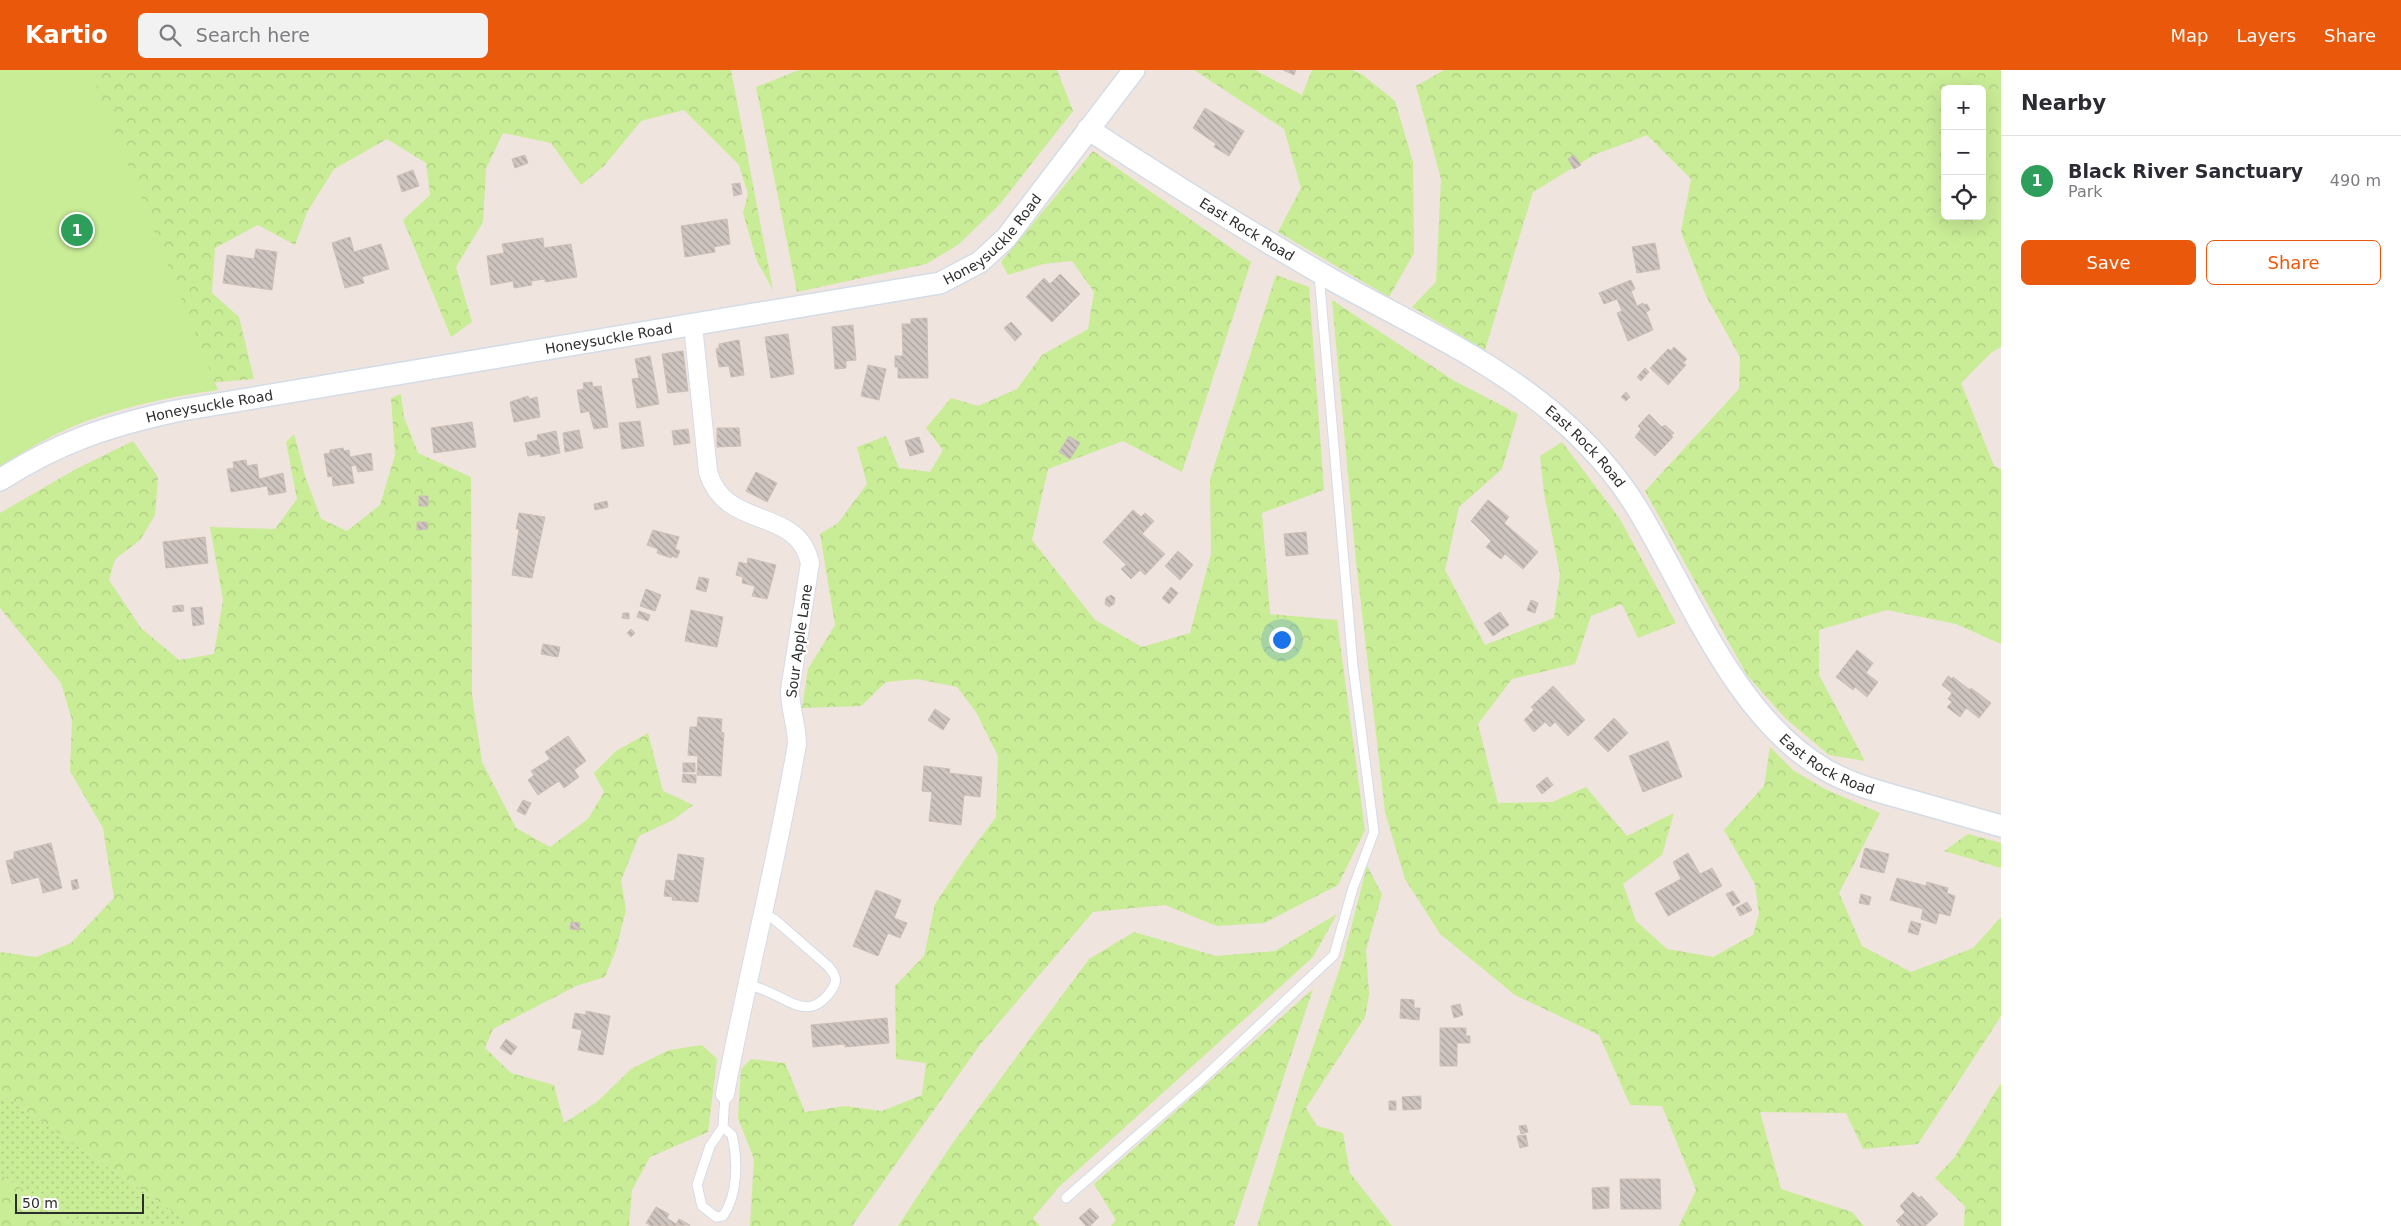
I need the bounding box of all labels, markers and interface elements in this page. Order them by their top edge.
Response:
search box [138,13,488,58]
text: Kartio [25,21,108,49]
icon: search [156,21,184,49]
text: Search here [196,24,310,46]
text: Map [2170,25,2208,46]
text: Layers [2236,25,2296,46]
text: Share [2324,25,2376,46]
map controls [1941,85,1986,220]
button: + [1941,85,1986,130]
text: Nearby [2021,91,2106,115]
button: − [1941,130,1986,175]
text: Black River Sanctuary [2068,160,2303,182]
text: 1 [2031,171,2043,190]
text: 490 m [2330,171,2381,190]
button: locate [1941,175,1986,220]
text: Park [2068,182,2103,201]
street label: Honeysuckle Road [940,191,1045,288]
street label: East Rock Road [1197,194,1297,264]
pin: 1 [61,211,93,249]
button: Save [2021,240,2196,285]
button: Share [2206,240,2381,285]
street label: Honeysuckle Road [544,320,674,357]
street label: Honeysuckle Road [144,387,274,426]
street label: East Rock Road [1542,402,1628,491]
street label: Sour Apple Lane [783,583,815,699]
your location [1269,627,1295,653]
street label: East Rock Road [1776,731,1876,798]
scale bar [15,1191,144,1214]
text: 50 m [22,1195,58,1211]

